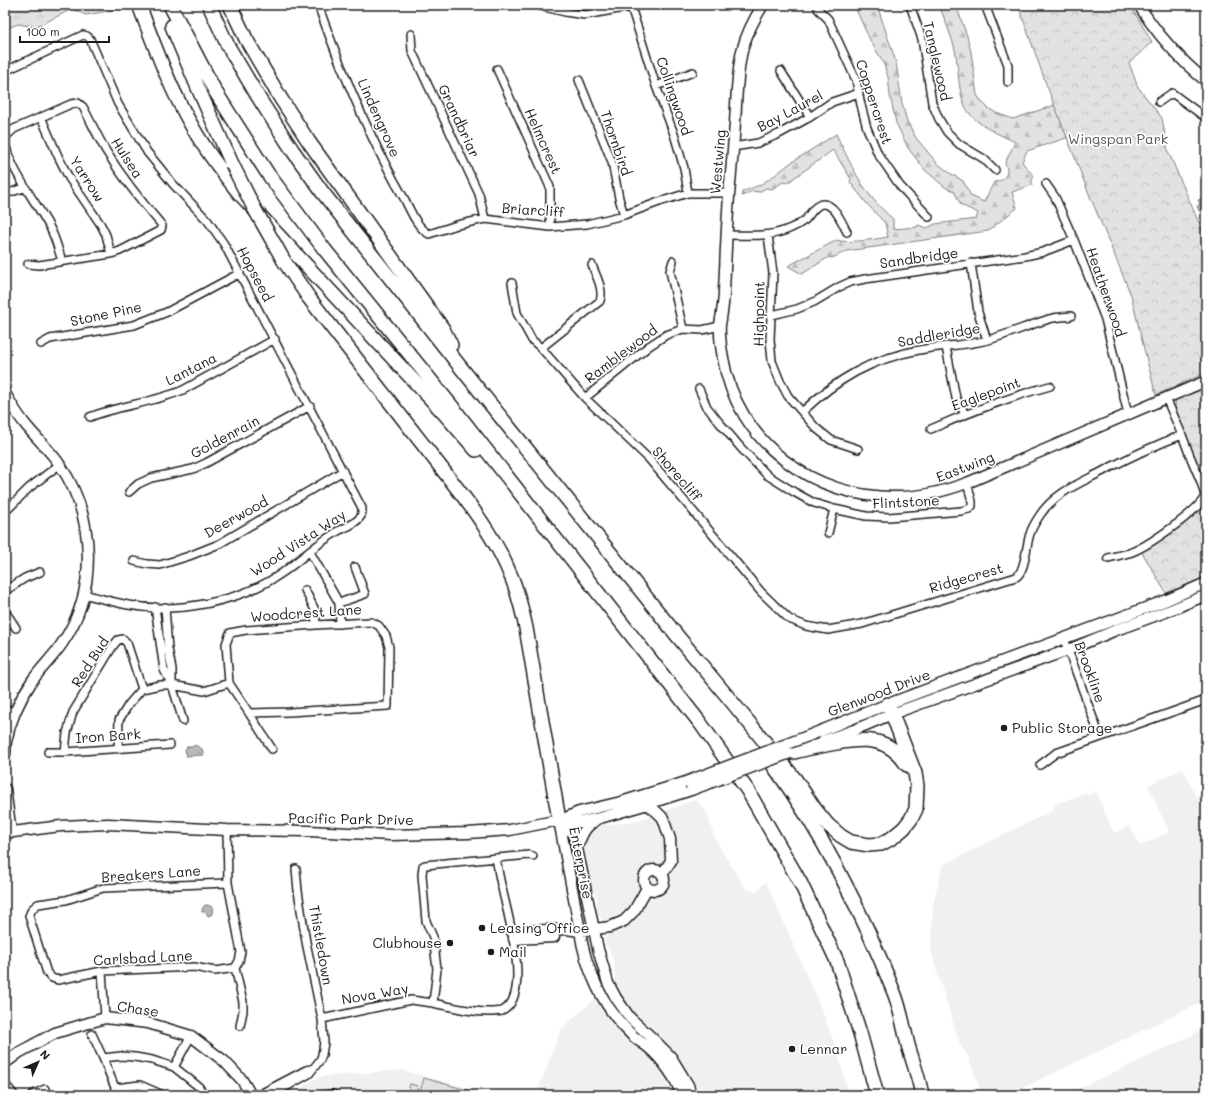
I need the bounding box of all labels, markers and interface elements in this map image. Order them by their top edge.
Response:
scale bar [20,18,109,44]
street label: Tanglewood [919,19,956,103]
text: 100 m [26,23,60,39]
street label: Collingwood [652,54,697,138]
street label: Coppercrest [852,57,897,147]
street label: Lindengrove [354,75,405,160]
street label: Grandbriar [434,81,485,160]
street label: Bay Laurel [753,85,826,136]
street label: Helmcrest [520,105,566,177]
street label: Thornbird [596,108,637,178]
street label: Westwing [705,129,730,195]
park label: Wingspan Park [1068,129,1168,148]
street label: Hulsea [107,134,148,182]
street label: Yarrow [66,152,109,205]
street label: Briarcliff [501,198,566,221]
street label: Hopseed [233,243,278,305]
street label: Sandbridge [878,243,959,272]
street label: Heatherwood [1082,245,1131,339]
street label: Highpoint [748,281,769,347]
street label: Stone Pine [68,297,143,330]
street label: Saddleridge [896,318,982,351]
street label: Ramblewood [581,320,661,387]
street label: Lantana [162,348,220,390]
street label: Eaglepoint [949,372,1023,415]
street label: Goldenrain [187,410,262,463]
street label: Shorecliff [648,442,707,505]
street label: Eastwing [933,447,997,486]
street label: Flintstone [872,490,940,513]
street label: Deerwood [200,491,271,542]
street label: Wood Vista Way [246,505,349,581]
street label: Ridgecrest [927,558,1005,597]
street label: Woodcrest Lane [250,599,362,626]
street label: Red Bud [66,633,113,690]
street label: Brookline [1071,639,1110,705]
street label: Glenwood Drive [825,664,933,721]
place label: Public Storage [1012,718,1113,737]
marker: Public Storage [999,723,1009,733]
street label: Iron Bark [75,724,141,747]
street label: Pacific Park Drive [288,808,414,829]
street label: Enterprise [565,825,598,901]
street label: Breakers Lane [100,861,202,886]
street label: Thistledown [305,903,338,986]
place label: Leasing Office [490,918,589,937]
marker: Leasing Office [477,923,487,933]
place label: Clubhouse [373,933,442,952]
marker: Clubhouse [445,938,455,948]
place label: Mail [499,942,527,961]
street label: Carlsbad Lane [93,945,193,970]
marker: Mail [486,947,496,957]
street label: Nova Way [340,978,410,1009]
street label: Chase [116,996,160,1021]
place label: Lennar [800,1039,847,1058]
north arrow [18,1042,58,1082]
marker: Lennar [787,1044,797,1054]
text: N [37,1046,54,1063]

